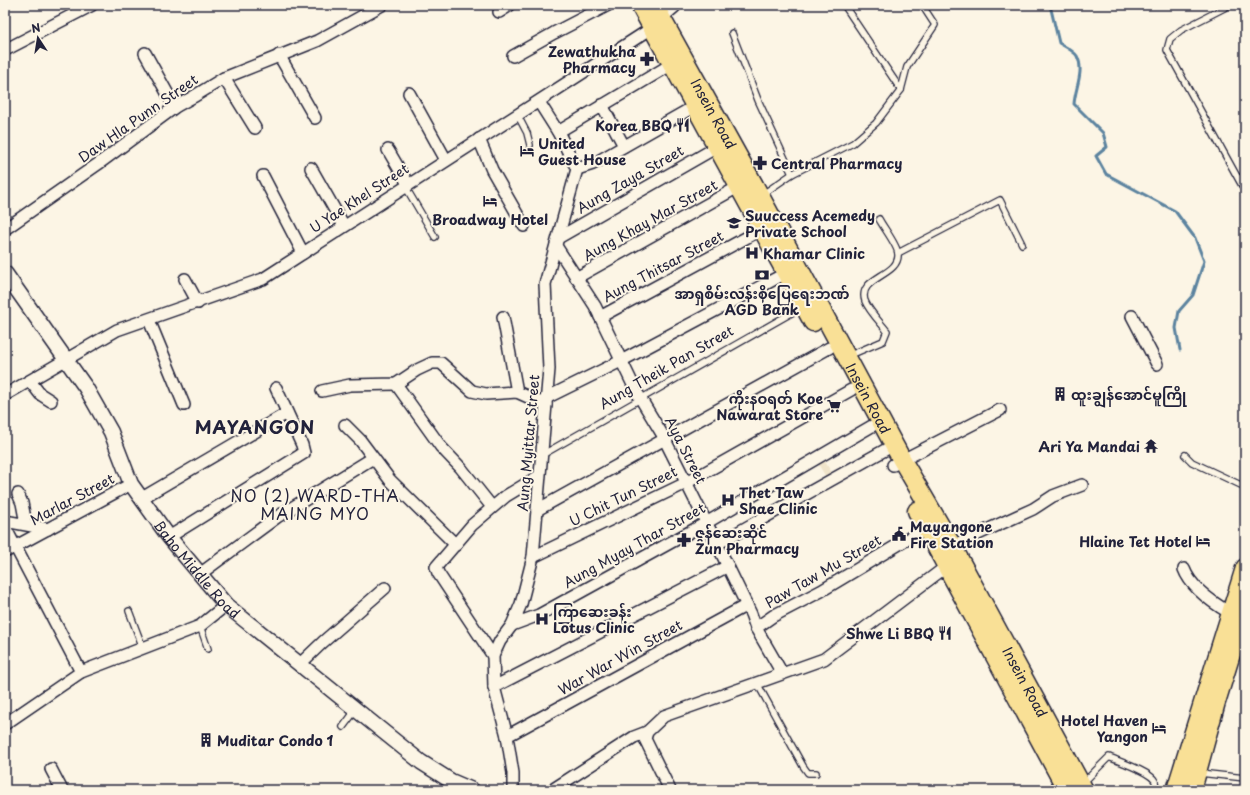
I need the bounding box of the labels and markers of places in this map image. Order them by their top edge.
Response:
place label: Zewathukha Pharmacy [548,41,637,78]
pharmacy icon: Zewathukha Pharmacy [639,51,655,67]
place label: Korea BBQ [595,115,672,136]
restaurant icon: Korea BBQ [675,117,691,133]
place label: United Guest House [538,133,626,170]
hotel icon: United Guest House [519,143,535,159]
place label: Central Pharmacy [771,153,902,174]
pharmacy icon: Central Pharmacy [752,155,768,171]
hotel icon: Broadway Hotel [482,193,498,209]
place label: Suuccess Acemedy Private School [745,205,875,242]
place label: Broadway Hotel [432,209,548,230]
school or university icon: Suuccess Acemedy Private School [726,215,742,231]
place label: Khamar Clinic [763,243,865,264]
hospital icon: Khamar Clinic [744,245,760,261]
bank icon: အာရှစိမ်းလန်းစိုပြေရေးဘဏ် AGD Bank [754,267,770,283]
place label: အာရှစိမ်းလန်းစိုပြေရေးဘဏ် AGD Bank [675,283,849,320]
place label: ထူးချွန်အောင်မူကြို [1071,384,1187,408]
building icon: ထူးချွန်အောင်မူကြို [1052,386,1068,402]
place label: ကိုးနဝရတ် Koe Nawarat Store [717,388,823,425]
supermarket icon: ကိုးနဝရတ် Koe Nawarat Store [826,398,842,414]
place label: Ari Ya Mandai [1038,436,1140,457]
temple icon: Ari Ya Mandai [1143,438,1159,454]
place label: Thet Taw Shae Clinic [739,482,818,519]
hospital icon: Thet Taw Shae Clinic [720,492,736,508]
place label: Mayangone Fire Station [910,516,994,553]
place label: ဇွန်ဆေးဆိုင် Zun Pharmacy [695,522,799,559]
public building icon: Mayangone Fire Station [891,526,907,542]
place label: Hlaine Tet Hotel [1079,531,1192,552]
pharmacy icon: ဇွန်ဆေးဆိုင် Zun Pharmacy [676,532,692,548]
hotel icon: Hlaine Tet Hotel [1195,533,1211,549]
place label: ကြာဆေးခန်း Lotus Clinic [553,601,635,638]
hospital icon: ကြာဆေးခန်း Lotus Clinic [534,611,550,627]
place label: Shwe Li BBQ [846,623,934,644]
restaurant icon: Shwe Li BBQ [937,625,953,641]
place label: Hotel Haven Yangon [1061,710,1148,747]
hotel icon: Hotel Haven Yangon [1151,720,1167,736]
place label: Muditar Condo 1 [217,730,334,751]
building icon: Muditar Condo 1 [198,732,214,748]

